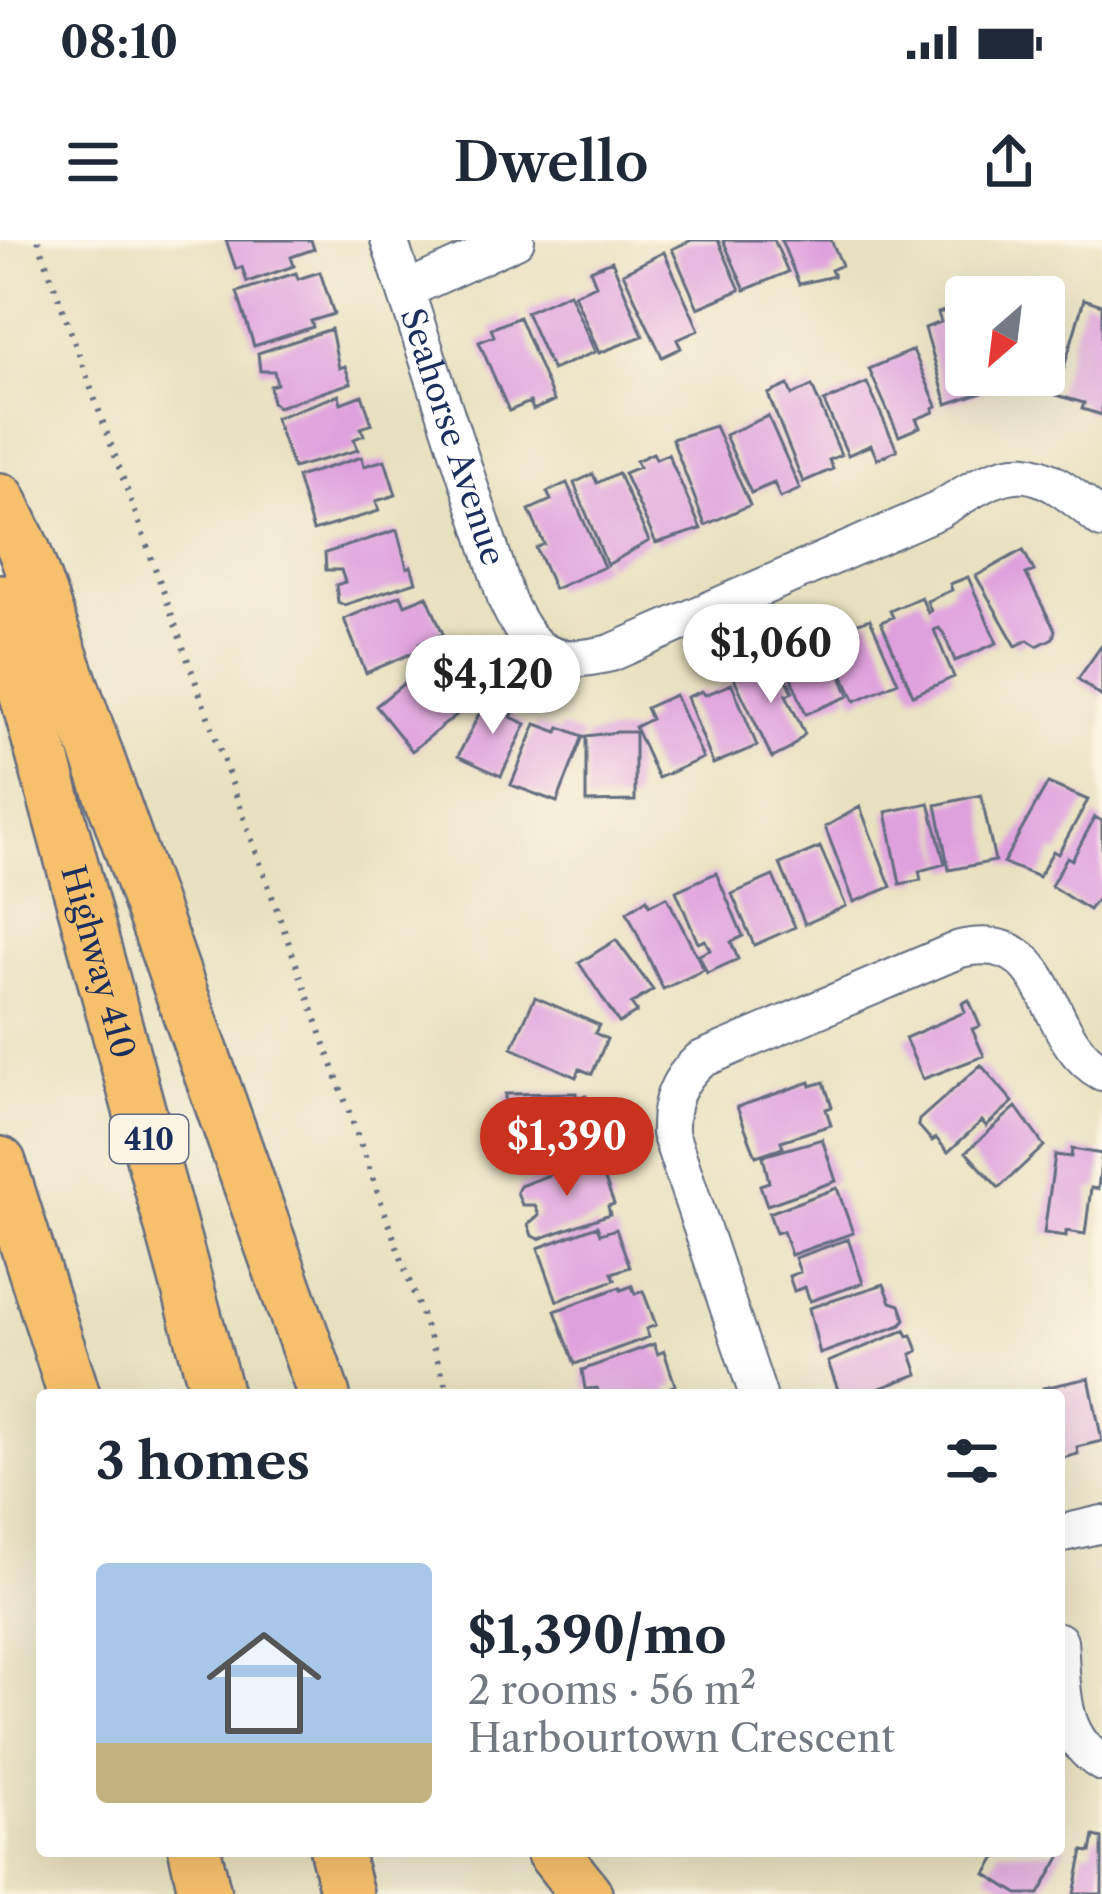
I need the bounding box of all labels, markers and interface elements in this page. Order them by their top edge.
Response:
text: 08:10 [60,14,178,70]
icon: menu [60,129,126,195]
text: Dwello [453,129,649,195]
icon: share [976,129,1042,195]
north arrow [945,276,1065,396]
map controls [945,276,1065,396]
street label: Seahorse Avenue [392,303,514,571]
pin: $1,060 [673,604,869,706]
text: $1,060 [710,619,832,667]
pin: $4,120 [395,635,591,737]
text: $4,120 [432,650,554,698]
street label: Highway 410 [53,861,145,1063]
pin: $1,390 [469,1097,665,1199]
text: $1,390 [507,1112,627,1160]
road number: 410 [110,1115,188,1163]
icon: filters [939,1428,1005,1494]
text: 3 homes [96,1430,310,1492]
text: $1,390/mo [468,1604,727,1666]
icon: home [192,1611,336,1755]
text: 2 rooms · 56 m² [468,1666,756,1714]
text: Harbourtown Crescent [468,1714,895,1762]

